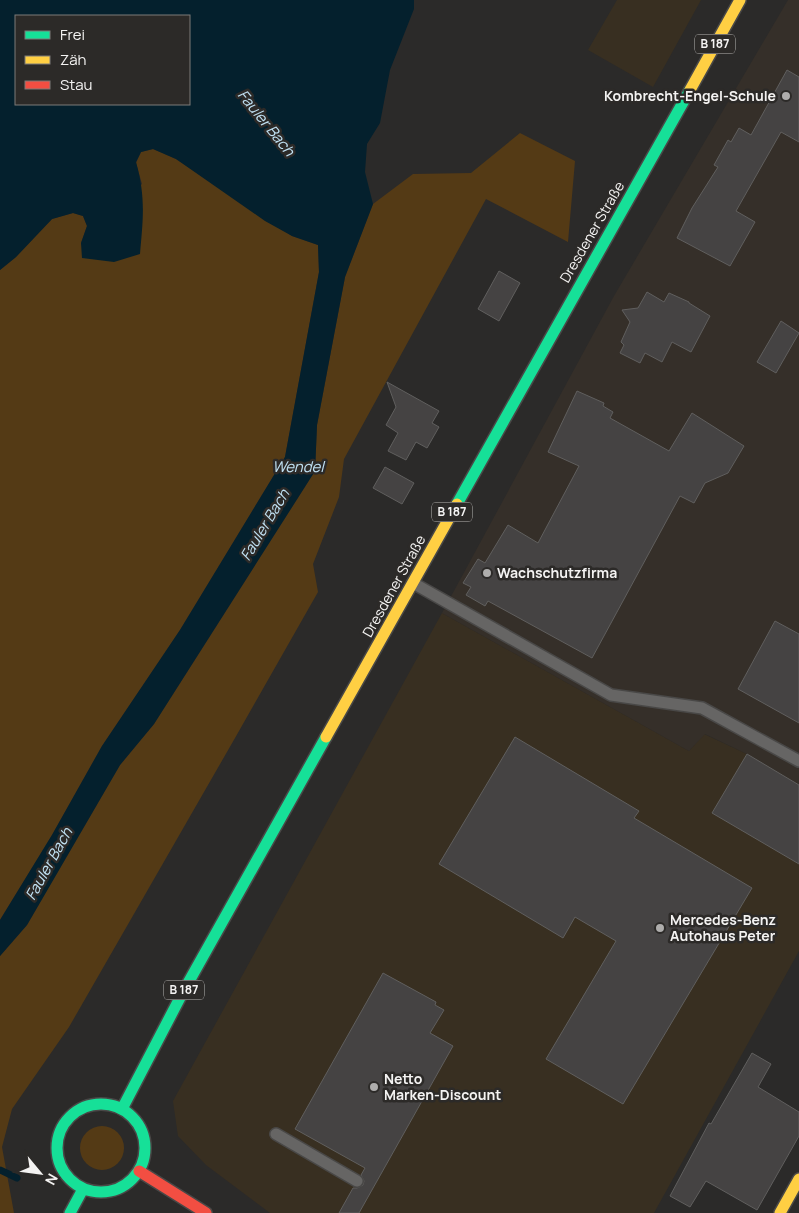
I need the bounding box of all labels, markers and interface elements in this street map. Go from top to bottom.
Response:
legend [15,15,190,105]
text: Frei [60,24,85,45]
road number: B 187 [695,34,735,54]
text: Zäh [60,49,87,70]
text: Stau [60,74,93,95]
water label: Fauler Bach [233,85,300,161]
place label: Kombrecht-Engel-Schule [604,86,776,105]
marker: Kombrecht-Engel-Schule [780,90,792,102]
street label: Dresdener Straße [555,178,628,286]
water label: Wendel [272,456,326,477]
water label: Fauler Bach [235,484,295,564]
road number: B 187 [432,502,472,522]
street label: Dresdener Straße [358,531,429,640]
place label: Wachschutzfirma [497,563,617,582]
marker: Wachschutzfirma [481,567,493,579]
water label: Fauler Bach [20,823,78,904]
place label: Mercedes-Benz Autohaus Peter [670,910,776,945]
marker: Mercedes-Benz Autohaus Peter [654,922,666,934]
road number: B 187 [164,980,204,1000]
place label: Netto Marken-Discount [384,1069,501,1104]
marker: Netto Marken-Discount [368,1081,380,1093]
north arrow [15,1148,65,1198]
text: N [41,1171,63,1189]

